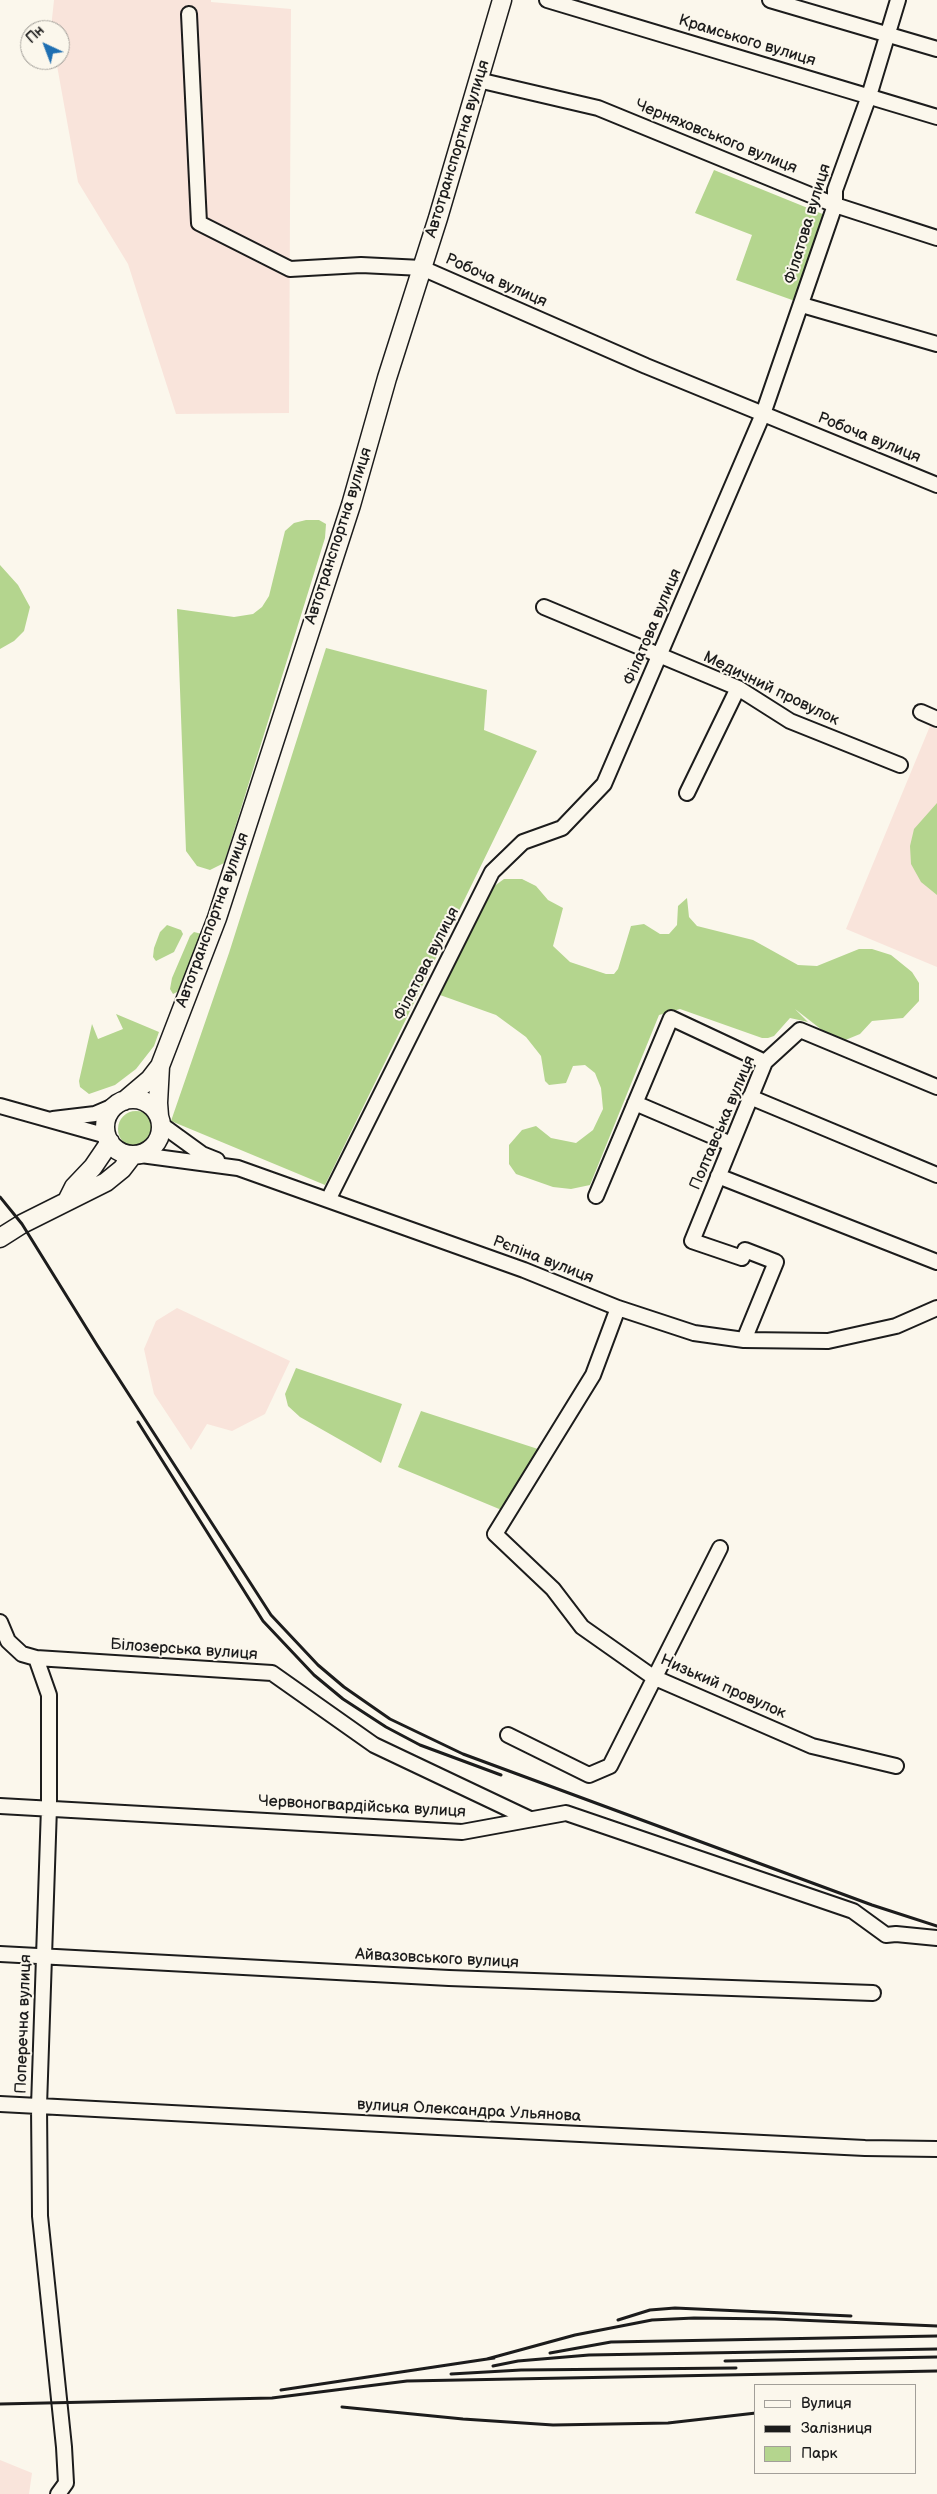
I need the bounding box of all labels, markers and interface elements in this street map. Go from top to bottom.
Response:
street label: Крамського вулиця [676,11,818,71]
north arrow [20,20,70,70]
text: Пн [22,22,48,47]
street label: Автотранспортна вулиця [422,58,494,240]
street label: Черняховського вулиця [632,96,800,178]
street label: Філатова вулиця [781,162,835,286]
street label: Робоча вулиця [442,250,550,312]
street label: Робоча вулиця [815,409,923,467]
street label: Автотранспортна вулиця [301,445,377,627]
street label: Філатова вулиця [620,566,686,688]
street label: Медичний провулок [700,648,842,730]
street label: Автотранспортна вулиця [172,830,254,1010]
street label: Філатова вулиця [390,904,464,1024]
street label: Полтавська вулиця [686,1053,760,1193]
street label: Рєпіна вулиця [490,1232,596,1288]
street label: Білозерська вулиця [110,1635,258,1665]
street label: Низький провулок [657,1651,789,1723]
street label: Червоногвардійська вулиця [258,1792,466,1822]
street label: Айвазовського вулиця [355,1945,519,1973]
street label: Поперечна вулиця [12,1954,36,2094]
street label: вулиця Олександра Ульянова [356,2096,582,2126]
legend [754,2384,917,2474]
text: Вулиця [801,2394,852,2413]
text: Залізниця [801,2419,872,2438]
text: Парк [801,2444,838,2463]

